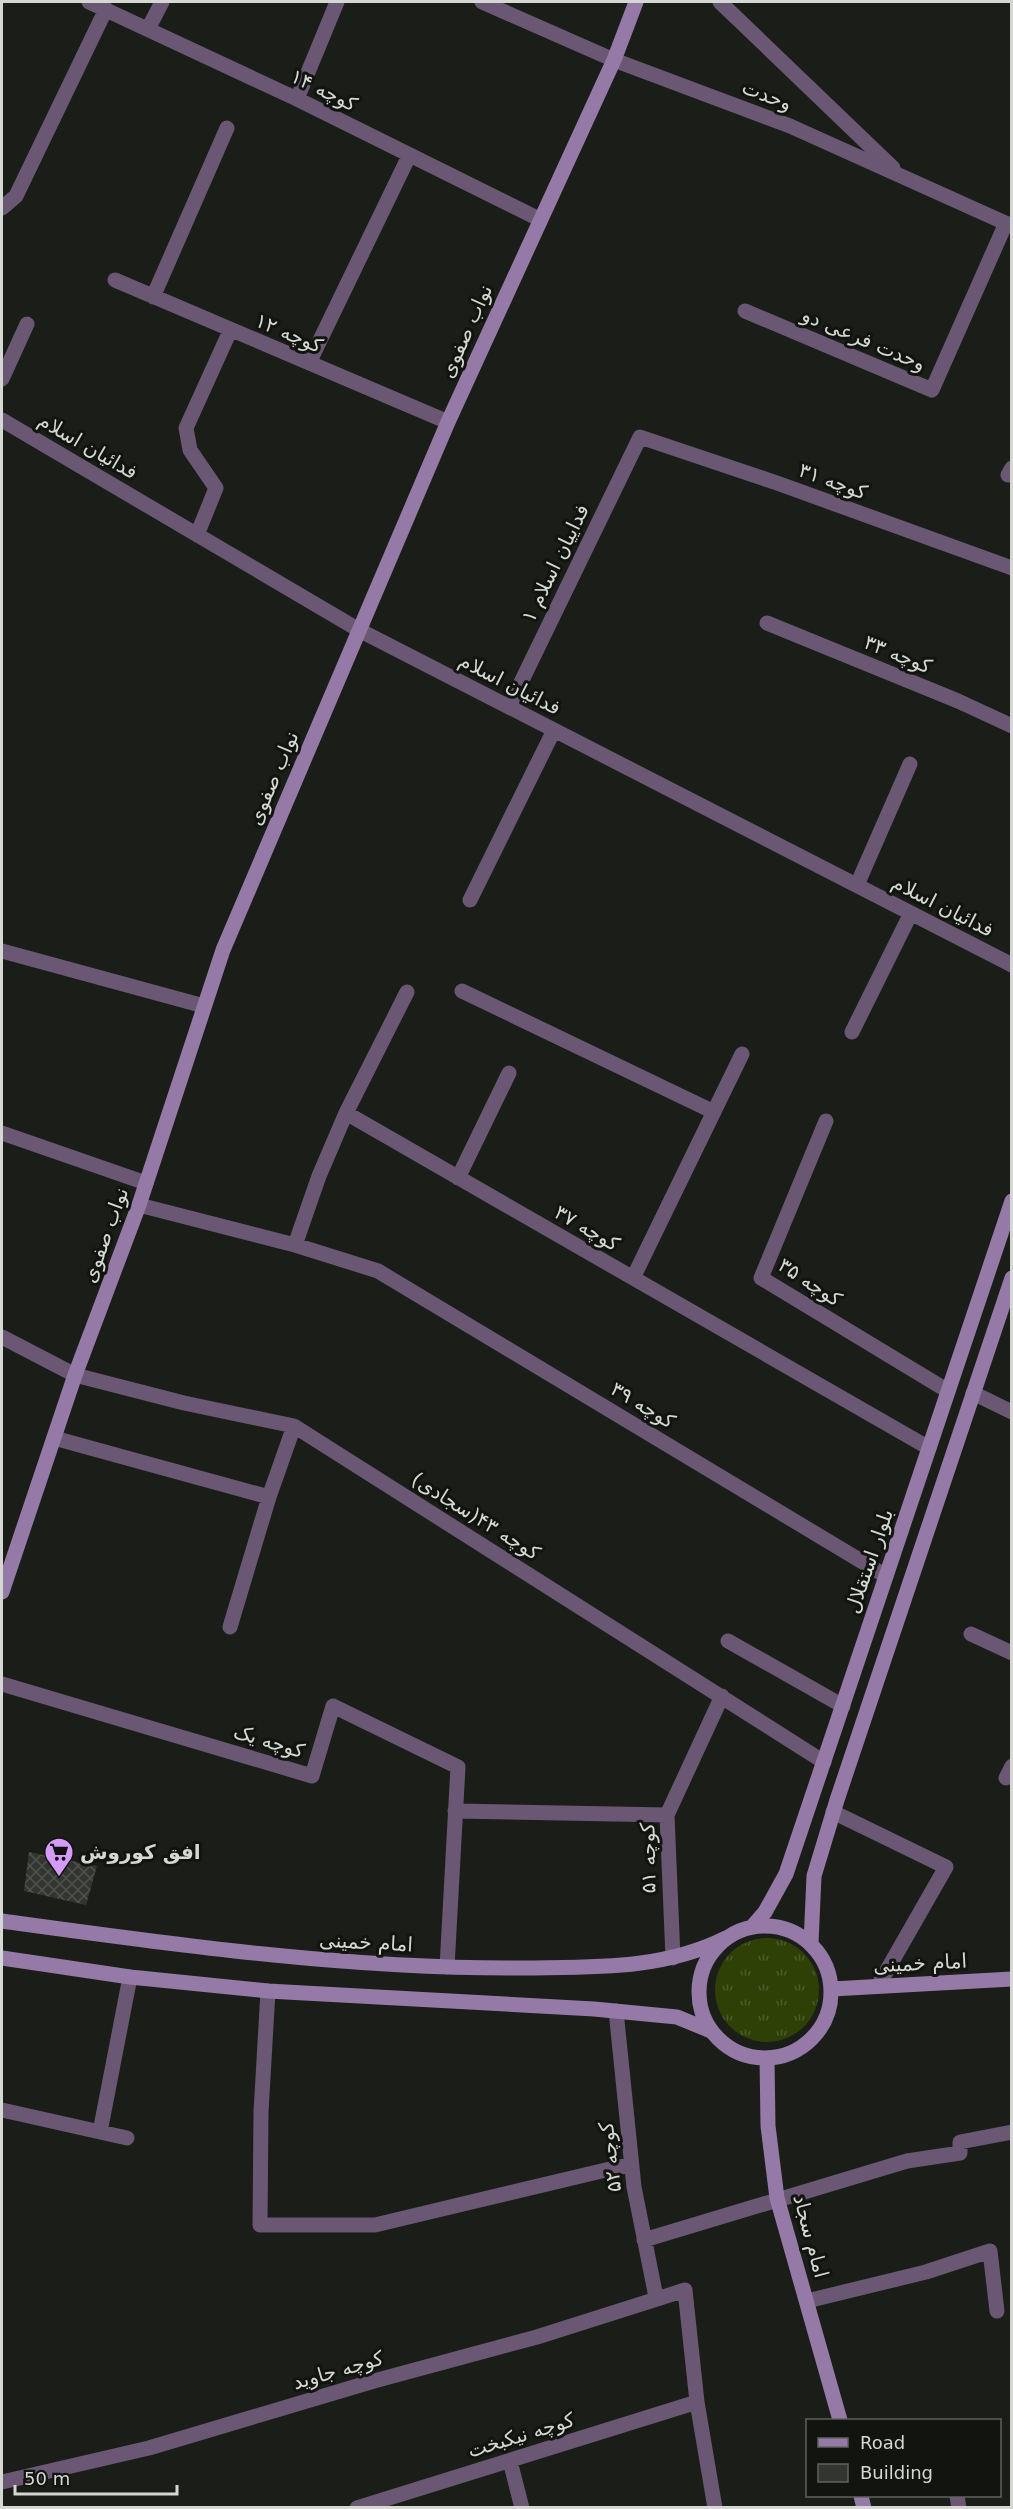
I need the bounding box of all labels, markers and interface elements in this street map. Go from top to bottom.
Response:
street label: کوچه ۱۴ [287,64,361,117]
street label: وحدت [739,75,795,115]
street label: نواب صفوی [435,281,497,381]
street label: وحدت فرعی دو [798,302,929,376]
street label: کوچه ۱۲ [252,308,327,358]
street label: فدائیان اسلام [34,408,142,484]
street label: کوچه ۳۱ [796,458,871,505]
street label: فداییان اسلام ۱ [516,500,594,626]
street label: کوچه ۳۳ [861,630,936,679]
street label: فدائیان اسلام [455,648,565,720]
street label: نواب صفوی [242,727,304,829]
street label: فدائیان اسلام [888,870,998,942]
street label: نواب صفوی [77,1184,133,1286]
street label: کوچه ۳۷ [550,1200,624,1256]
street label: کوچه ۳۵ [774,1253,847,1312]
street label: کوچه ۳۹ [606,1376,680,1434]
street label: کوچه ۴۳(سجادی) [407,1467,545,1565]
street label: بلوار استقلال [840,1506,898,1616]
street label: کوچه یک [231,1719,308,1763]
street label: کوچه ۵۱ [635,1822,661,1894]
supermarket icon: افق کوروش [43,1836,75,1878]
place label: افق کوروش [80,1840,201,1864]
street label: امام خمینی [319,1928,413,1956]
street label: امام خمینی [873,1949,967,1977]
street label: کوچه ۵۲ [594,2120,626,2194]
street label: امام سجاد [788,2191,834,2281]
street label: کوچه جاوید [290,2345,387,2394]
street label: کوچه نیکبخت [465,2407,578,2463]
legend [806,2419,1001,2497]
text: Road [860,2432,905,2453]
scale bar [15,2458,177,2496]
text: Building [860,2462,933,2483]
text: 50 m [24,2468,70,2489]

